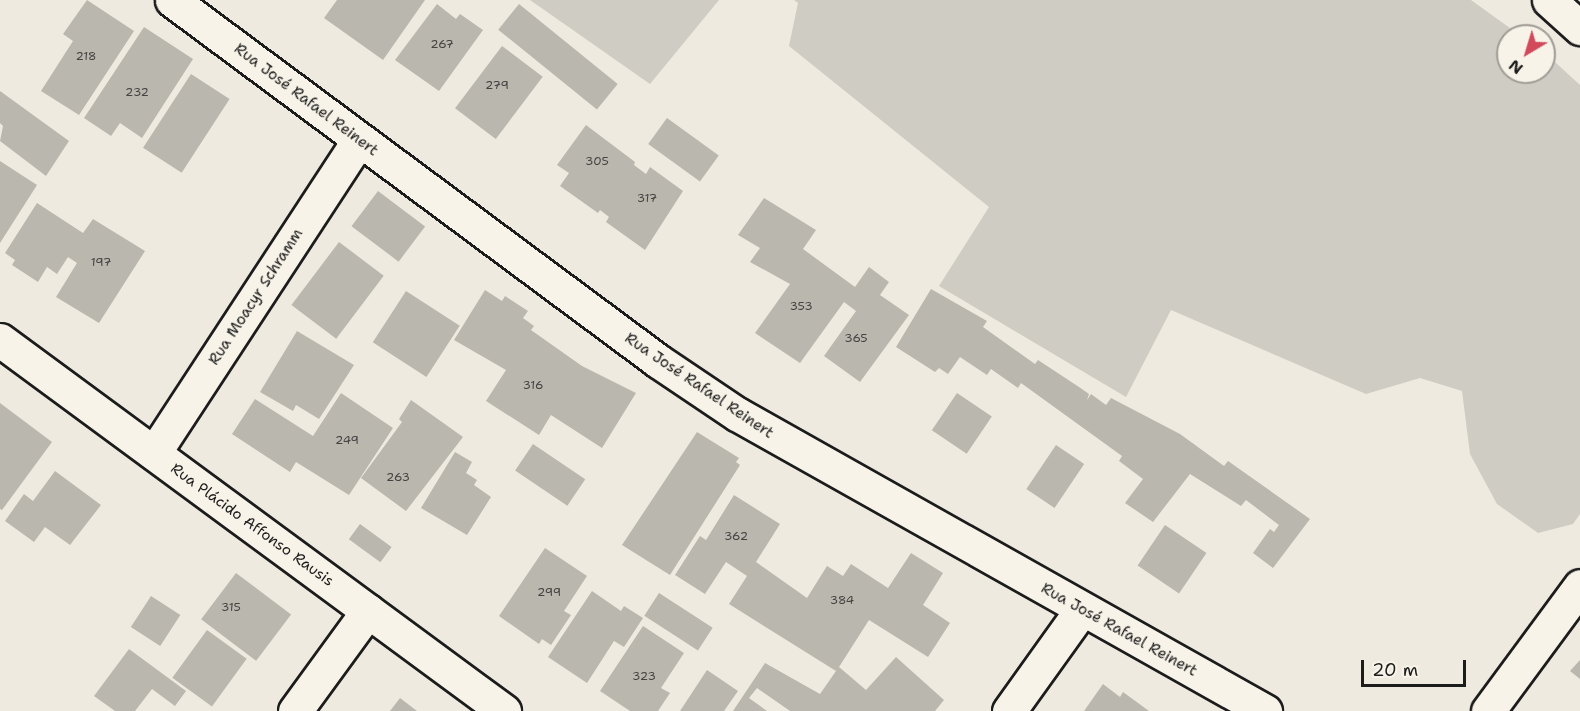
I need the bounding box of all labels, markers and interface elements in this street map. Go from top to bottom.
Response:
north arrow [1496,24,1556,84]
house number: 267 [430,38,454,52]
street label: Rua José Rafael Reinert [230,40,382,160]
house number: 218 [75,50,97,64]
text: N [1504,55,1527,79]
house number: 279 [485,79,509,93]
house number: 232 [125,86,149,100]
house number: 305 [585,155,609,169]
house number: 317 [637,192,657,206]
street label: Rua Moacyr Schramm [205,225,307,369]
house number: 197 [91,256,111,270]
house number: 353 [789,300,813,314]
street label: Rua José Rafael Reinert [621,329,777,443]
house number: 365 [844,332,868,346]
house number: 316 [523,379,543,393]
house number: 249 [335,434,359,448]
street label: Rua Plácido Affonso Rausis [167,460,337,590]
house number: 263 [386,471,410,485]
house number: 362 [724,530,748,544]
street label: Rua José Rafael Reinert [1038,580,1200,680]
house number: 299 [537,586,561,600]
house number: 384 [830,594,854,608]
house number: 315 [221,601,241,615]
scale bar [1364,648,1469,686]
text: 20 m [1372,658,1418,682]
house number: 323 [632,670,656,684]

